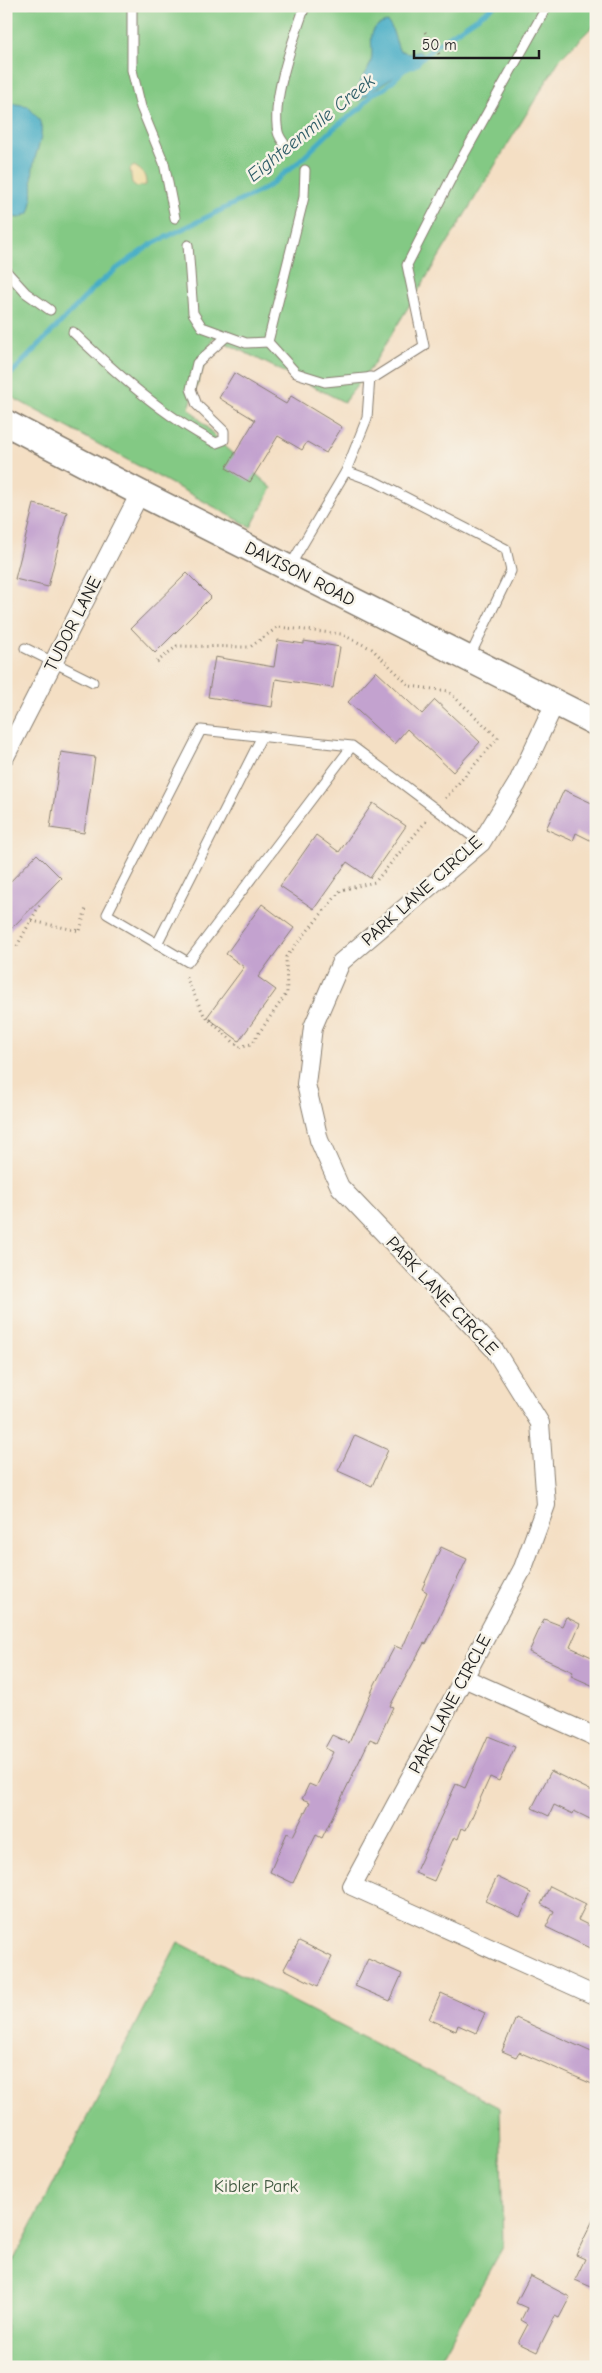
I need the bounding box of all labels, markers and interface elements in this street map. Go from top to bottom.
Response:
scale bar [414,28,540,60]
text: 50 m [422,36,457,54]
water label: Eighteenmile Creek [243,69,380,186]
street label: DAVISON ROAD [241,537,359,611]
street label: TUDOR LANE [40,573,106,675]
street label: PARK LANE CIRCLE [358,831,487,951]
street label: PARK LANE CIRCLE [382,1232,502,1360]
street label: PARK LANE CIRCLE [404,1631,496,1777]
park label: Kibler Park [214,2176,298,2197]

